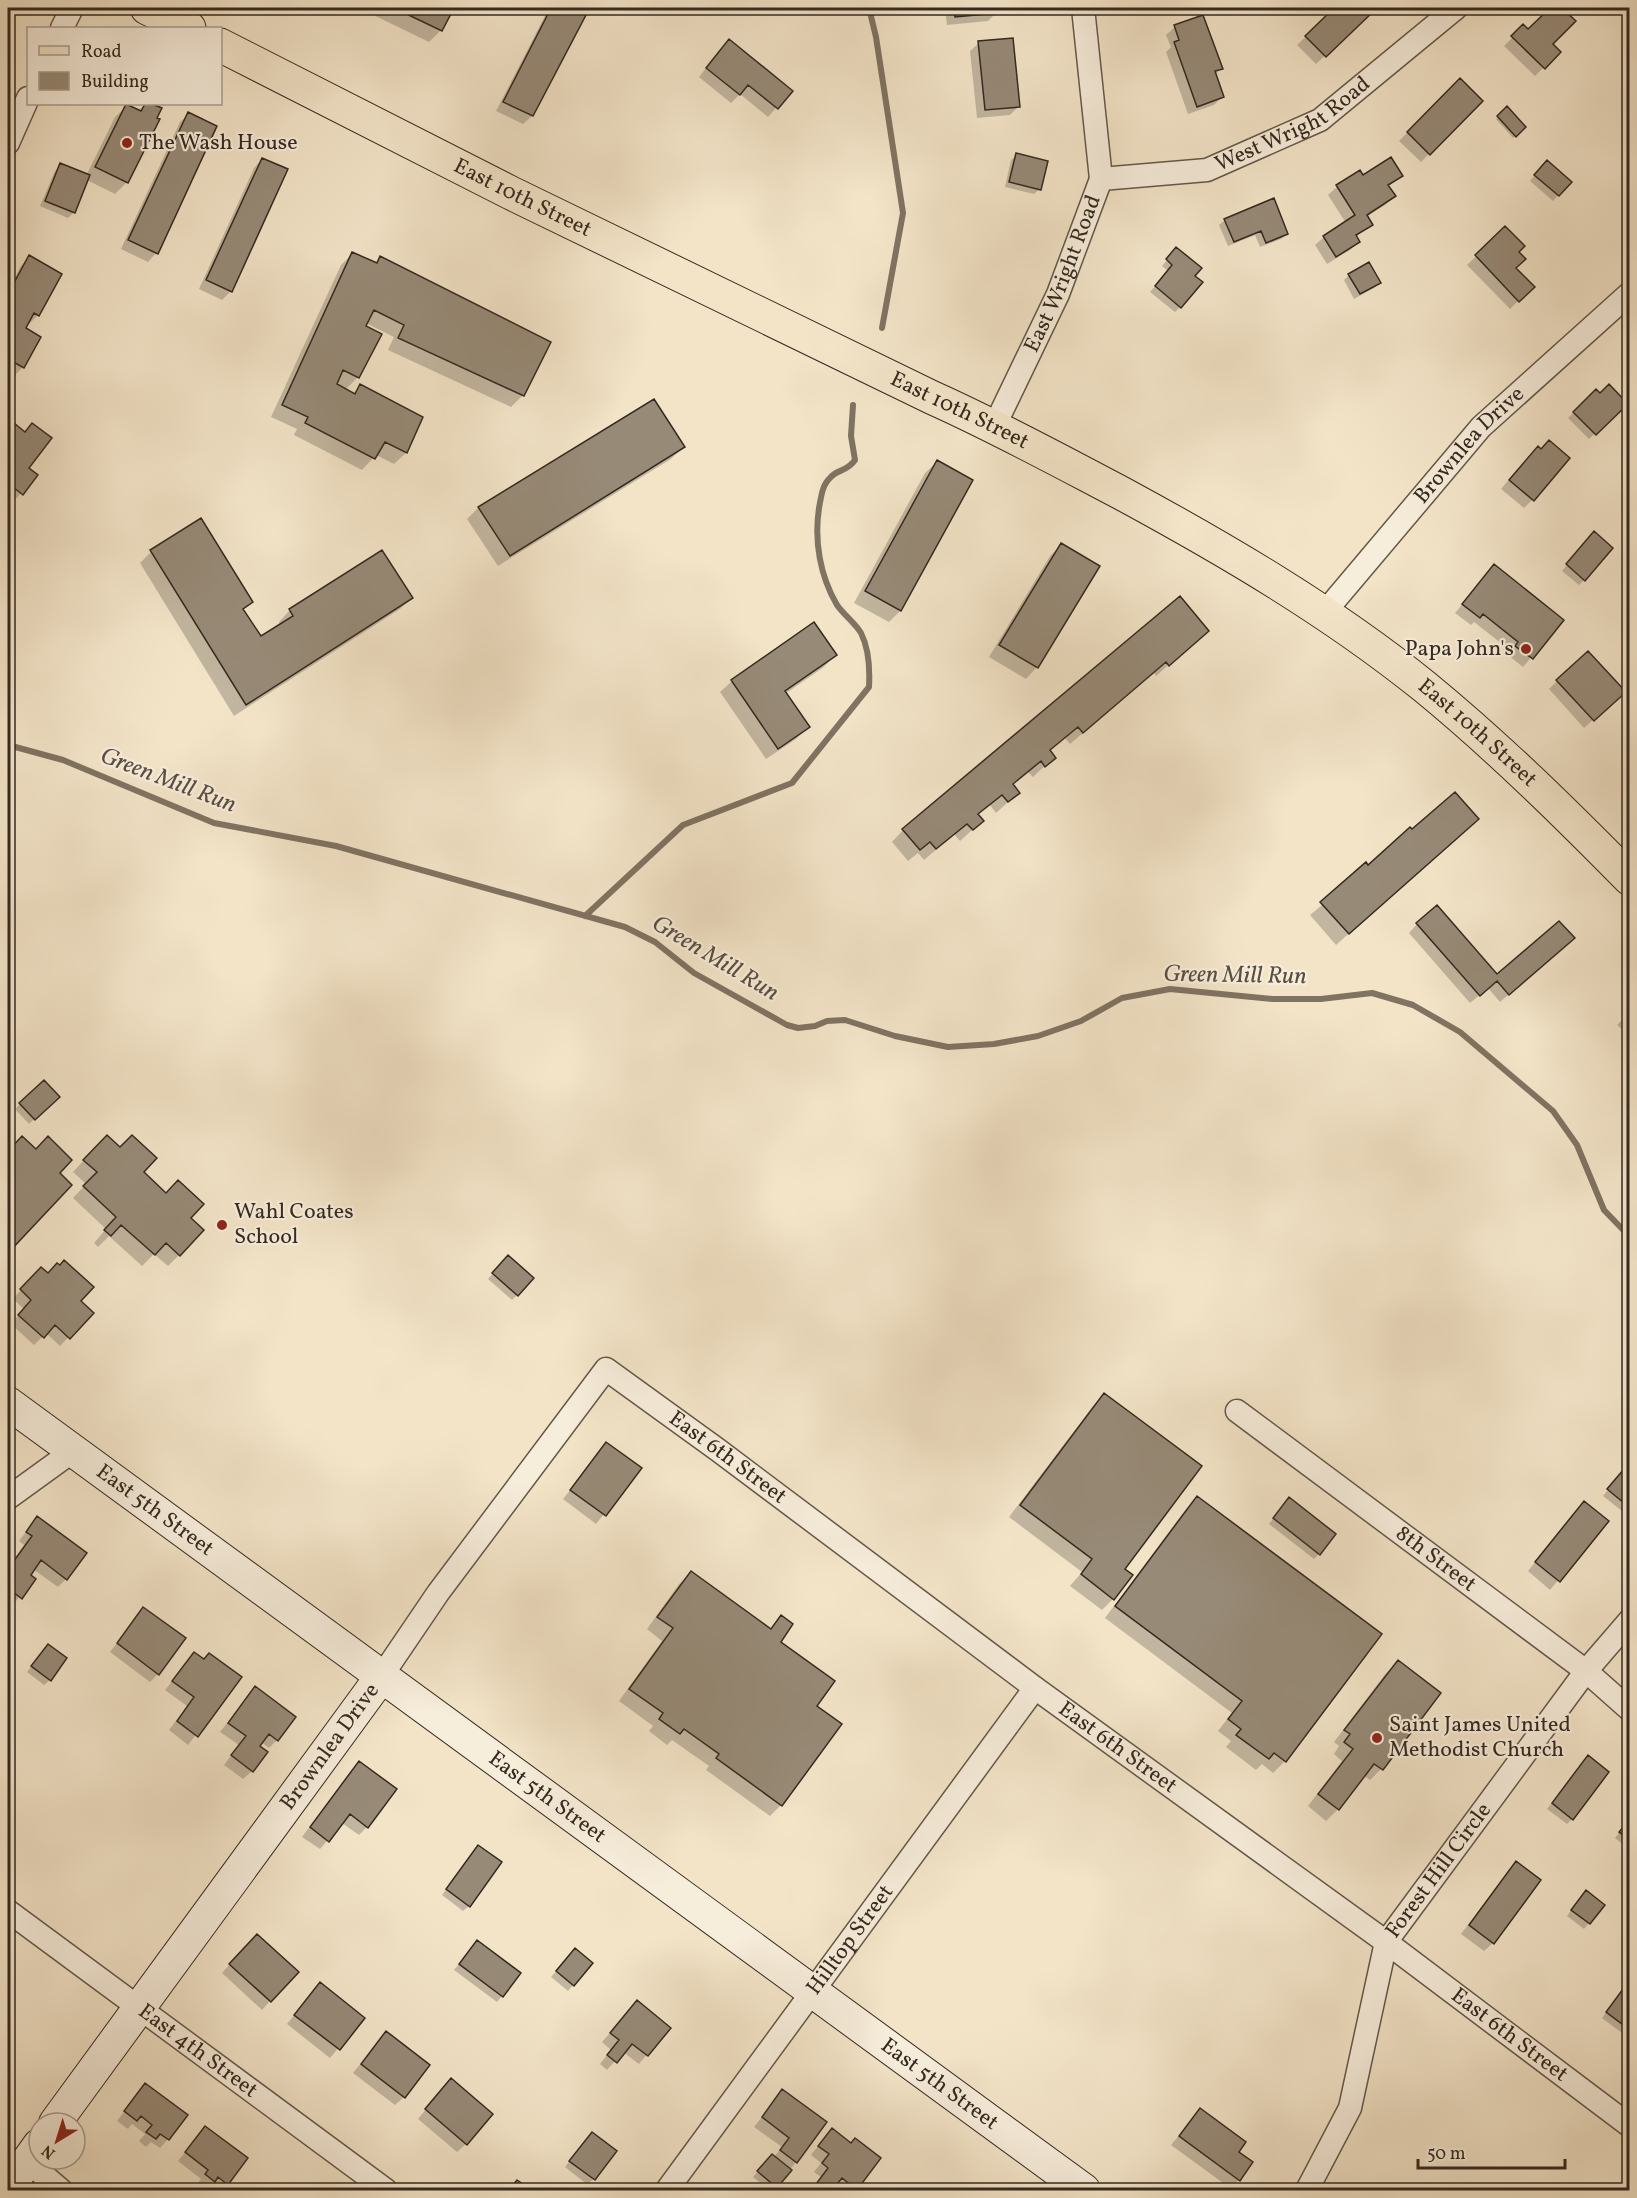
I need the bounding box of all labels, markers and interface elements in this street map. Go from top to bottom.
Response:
legend [27,27,222,105]
text: Road [81,40,122,65]
street label: West Wright Road [1210,69,1377,180]
text: Building [81,70,149,95]
place label: The Wash House [139,128,298,159]
marker: The Wash House [120,136,134,150]
street label: East 10th Street [448,151,597,245]
street label: East Wright Road [1017,190,1109,358]
street label: East 10th Street [885,364,1034,458]
street label: Brownlea Drive [1407,379,1531,511]
place label: Papa John's [1405,634,1514,665]
marker: Papa John's [1519,642,1533,656]
street label: East 10th Street [1411,671,1544,795]
water label: Green Mill Run [95,739,241,823]
water label: Green Mill Run [645,908,785,1010]
water label: Green Mill Run [1163,958,1307,994]
place label: Wahl Coates School [234,1197,354,1253]
marker: Wahl Coates School [215,1218,229,1232]
street label: East 6th Street [662,1404,793,1512]
street label: East 5th Street [90,1457,221,1564]
street label: 8th Street [1389,1519,1483,1600]
street label: Brownlea Drive [273,1677,387,1817]
street label: East 6th Street [1052,1694,1183,1801]
place label: Saint James United Methodist Church [1389,1710,1571,1766]
marker: Saint James United Methodist Church [1370,1731,1384,1745]
street label: East 5th Street [482,1744,613,1851]
street label: Forest Hill Circle [1378,1797,1499,1945]
street label: Hilltop Street [799,1878,901,2002]
street label: East 6th Street [1444,1981,1575,2090]
street label: East 4th Street [132,1997,264,2106]
street label: East 5th Street [874,2031,1005,2138]
north arrow [27,2111,87,2171]
scale bar [1418,2132,1565,2170]
text: N [37,2139,60,2163]
text: 50 m [1427,2142,1466,2167]

